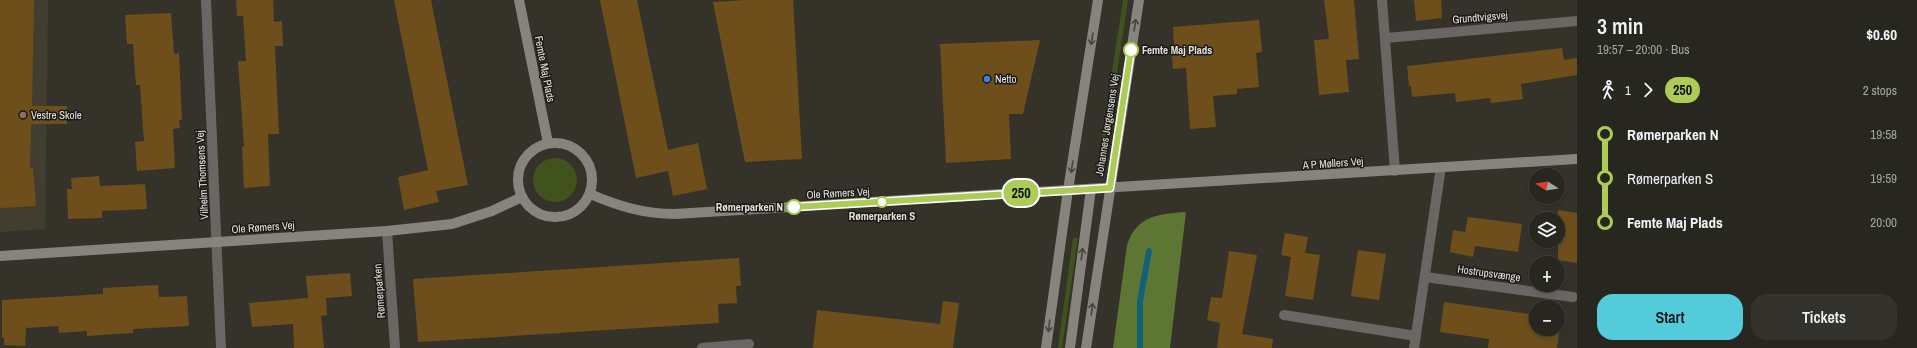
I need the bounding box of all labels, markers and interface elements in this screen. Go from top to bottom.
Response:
street label: Grundtvigsvej [1452,8,1508,26]
text: 3 min [1597,11,1643,41]
one-way arrow [1131,19,1139,32]
text: $0.60 [1866,24,1897,45]
one-way arrow [1088,32,1096,45]
street label: Femte Maj Plads [532,35,558,104]
text: 19:57 – 20:00 · Bus [1597,41,1689,58]
marker: Femte Maj Plads [1123,42,1139,58]
place label: Femte Maj Plads [1142,43,1212,57]
place label: Netto [995,72,1017,86]
street label: Johannes Jørgensens Vej [1092,73,1122,177]
marker: Netto [982,74,992,84]
icon: walk [1597,79,1619,101]
icon: forward [1637,79,1659,101]
text: 250 [1673,81,1692,99]
text: 1 [1625,82,1631,99]
text: 2 stops [1863,82,1897,99]
place label: Vestre Skole [31,108,82,122]
marker: Vestre Skole [18,110,28,120]
text: Rømerparken N [1627,124,1719,145]
text: 19:58 [1870,126,1897,143]
street label: Vilhelm Thomsens Vej [193,130,211,220]
street label: A P Møllers Vej [1301,154,1364,172]
one-way arrow [1068,160,1076,173]
north arrow [1529,168,1565,204]
map controls [1529,168,1565,336]
text: Rømerparken S [1627,168,1713,189]
text: 19:59 [1870,170,1897,187]
line badge: 250 [998,180,1044,206]
street label: Ole Rømers Vej [806,184,870,202]
text: 250 [1011,184,1031,202]
marker: Rømerparken S [876,196,888,208]
marker: Rømerparken N [786,199,802,215]
place label: Rømerparken N [716,200,783,214]
place label: Rømerparken S [849,209,915,223]
button: layers [1529,212,1565,248]
text: Femte Maj Plads [1627,212,1723,233]
text: 20:00 [1870,214,1897,231]
street label: Ole Rømers Vej [231,218,295,236]
one-way arrow [1078,248,1086,261]
button: + [1529,256,1565,292]
street label: Hostrupsvænge [1456,262,1522,284]
street label: Rømerparken [370,263,388,319]
button: Start [1597,294,1743,340]
button: Tickets [1751,294,1897,340]
button: − [1529,300,1565,336]
one-way arrow [1088,303,1096,316]
one-way arrow [1045,319,1053,332]

